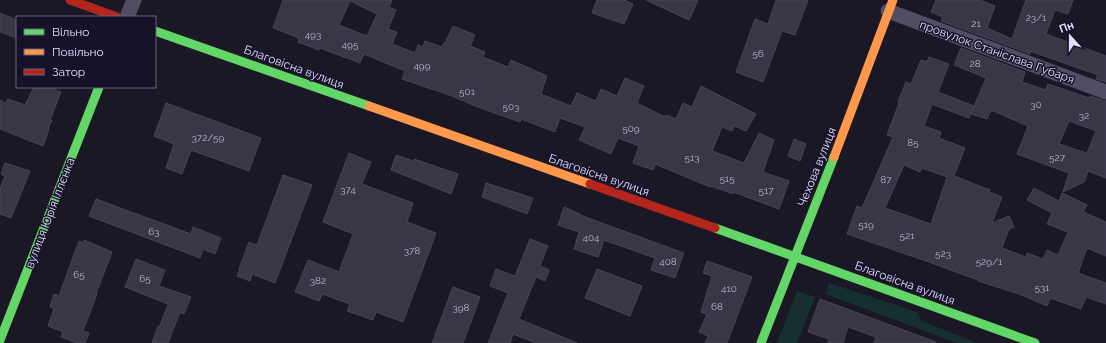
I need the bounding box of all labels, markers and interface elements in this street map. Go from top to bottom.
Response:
house number: 23/1 [1026,12,1047,23]
legend [16,16,156,88]
north arrow [1050,16,1090,56]
street label: провулок Станіслава Губаря [918,17,1076,87]
house number: 21 [971,18,981,29]
text: Пн [1057,18,1076,36]
text: Вільно [52,25,89,39]
house number: 493 [305,29,321,40]
house number: 495 [342,39,359,50]
street label: Благовісна вулиця [242,42,346,92]
text: Повільно [52,45,104,59]
house number: 56 [752,48,764,59]
house number: 28 [969,58,981,69]
house number: 499 [413,60,431,71]
text: Затор [52,65,85,79]
house number: 501 [459,86,476,97]
house number: 30 [1030,99,1042,110]
house number: 503 [503,101,519,112]
house number: 32 [1079,110,1089,121]
house number: 509 [622,123,640,134]
street label: Чехова вулиця [795,125,839,209]
house number: 372/59 [192,132,225,143]
house number: 85 [907,137,919,148]
street label: Благовісна вулиця [547,151,651,199]
house number: 513 [684,152,700,163]
house number: 527 [1049,152,1066,163]
street label: вулиця Юрія Іллєнка [22,156,78,270]
house number: 515 [719,173,735,184]
house number: 87 [880,174,892,185]
house number: 374 [340,184,356,195]
house number: 517 [758,185,774,196]
house number: 519 [858,219,874,230]
house number: 63 [148,226,160,237]
house number: 521 [900,230,915,241]
house number: 404 [582,232,600,243]
house number: 378 [404,245,420,256]
house number: 523 [935,248,951,259]
house number: 408 [659,256,677,267]
house number: 529/1 [976,256,1003,267]
street label: Благовісна вулиця [853,258,957,308]
house number: 65 [73,269,85,280]
house number: 65 [139,273,151,284]
house number: 382 [310,275,326,286]
house number: 531 [1034,282,1050,293]
house number: 410 [721,283,737,294]
house number: 68 [711,301,723,312]
house number: 398 [452,302,470,313]

